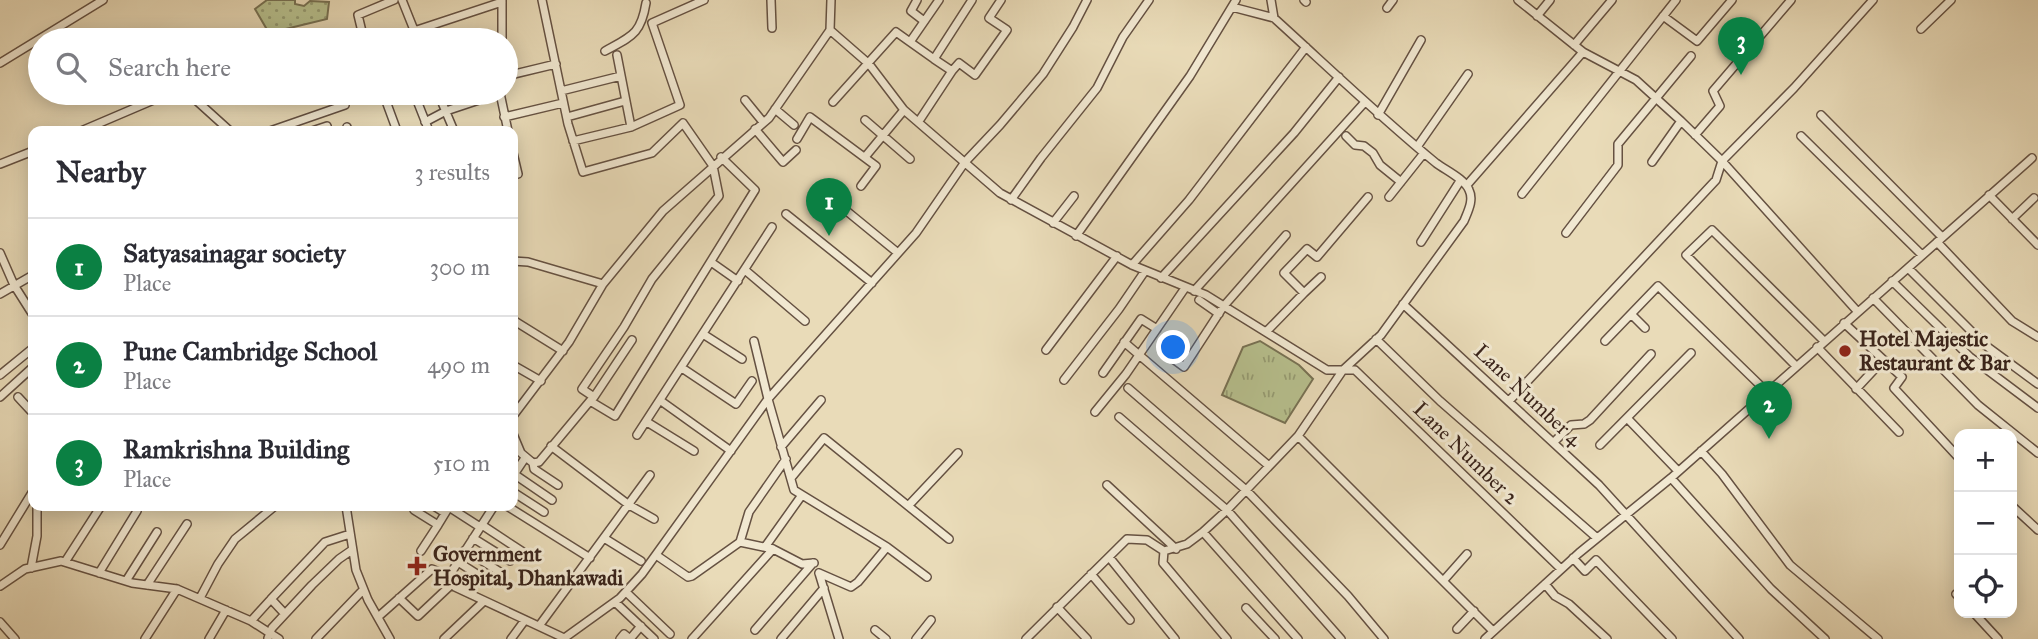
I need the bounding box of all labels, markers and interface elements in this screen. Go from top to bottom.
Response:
pin: 3 [1718,17,1764,75]
search box [28,28,518,105]
icon: search [52,48,90,86]
text: Search here [108,51,231,83]
text: Nearby [56,154,146,190]
text: 3 results [414,158,490,186]
pin: 1 [806,178,852,236]
text: Satyasainagar society [123,237,345,269]
text: 1 [74,253,84,281]
text: 300 m [430,253,490,281]
text: Place [123,269,171,297]
place label: Hotel Majestic Restaurant & Bar [1859,326,2012,376]
your location [1156,330,1190,364]
text: Pune Cambridge School [123,335,377,367]
street label: Lane Number 4 [1469,338,1588,453]
marker: Hotel Majestic Restaurant & Bar [1837,343,1853,359]
text: 2 [73,351,85,379]
text: 490 m [427,351,490,379]
text: Place [123,367,171,395]
pin: 2 [1746,381,1792,439]
street label: Lane Number 2 [1408,396,1525,510]
map controls [1954,429,2017,618]
button: + [1954,429,2017,492]
text: Ramkrishna Building [123,433,349,465]
text: 3 [74,449,84,477]
text: 510 m [433,449,490,477]
text: Place [123,465,171,493]
button: − [1954,492,2017,555]
place label: Government Hospital, Dhankawadi [433,541,624,591]
button: locate [1954,555,2017,618]
marker: Government Hospital, Dhankawadi [407,556,427,576]

